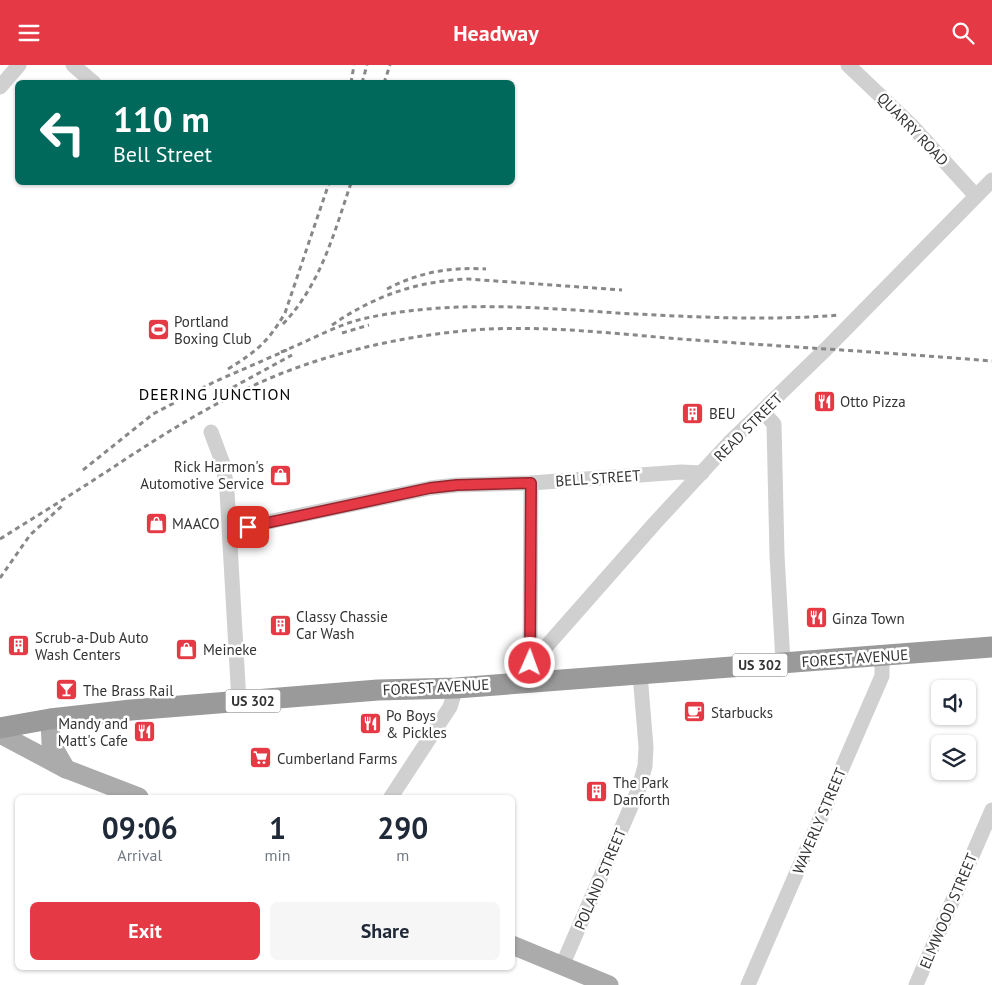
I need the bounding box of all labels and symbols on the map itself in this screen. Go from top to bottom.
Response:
street label: QUARRY ROAD [873,88,953,170]
place label: Portland Boxing Club [174,312,252,348]
sports icon: Portland Boxing Club [146,318,170,342]
district label: DEERING JUNCTION [139,384,291,404]
street label: READ STREET [710,388,787,465]
restaurant icon: Otto Pizza [812,389,836,413]
place label: Otto Pizza [840,392,906,411]
building icon: BEU [681,401,705,425]
place label: BEU [709,404,736,423]
place label: Rick Harmon's Automotive Service [140,457,264,493]
shop icon: Rick Harmon's Automotive Service [268,463,292,487]
street label: BELL STREET [555,466,642,490]
pin [227,506,269,548]
shop icon: MAACO [144,511,168,535]
place label: MAACO [172,514,219,533]
restaurant icon: Ginza Town [804,606,828,630]
place label: Classy Chassie Car Wash [296,607,388,643]
place label: Ginza Town [832,609,905,628]
building icon: Classy Chassie Car Wash [268,613,292,637]
place label: Scrub-a-Dub Auto Wash Centers [35,628,149,664]
building icon: Scrub-a-Dub Auto Wash Centers [7,634,31,658]
position arrow [503,636,555,688]
shop icon: Meineke [175,637,199,661]
place label: Meineke [203,640,257,659]
street label: FOREST AVENUE [801,645,909,671]
road number: US 302 [732,653,788,677]
street label: FOREST AVENUE [382,675,490,699]
bar icon: The Brass Rail [55,678,79,702]
place label: The Brass Rail [83,681,174,700]
road number: US 302 [226,689,280,713]
cafe icon: Starbucks [683,700,707,724]
place label: Starbucks [711,703,773,722]
place label: Po Boys & Pickles [386,706,447,742]
restaurant icon: Po Boys & Pickles [358,712,382,736]
place label: Mandy and Matt's Cafe [58,714,128,750]
restaurant icon: Mandy and Matt's Cafe [132,720,156,744]
supermarket icon: Cumberland Farms [249,746,273,770]
place label: Cumberland Farms [277,749,397,768]
street label: WAVERLY STREET [788,764,850,877]
place label: The Park Danforth [613,773,670,809]
building icon: The Park Danforth [585,779,609,803]
street label: POLAND STREET [570,825,630,933]
street label: ELMWOOD STREET [915,850,981,972]

